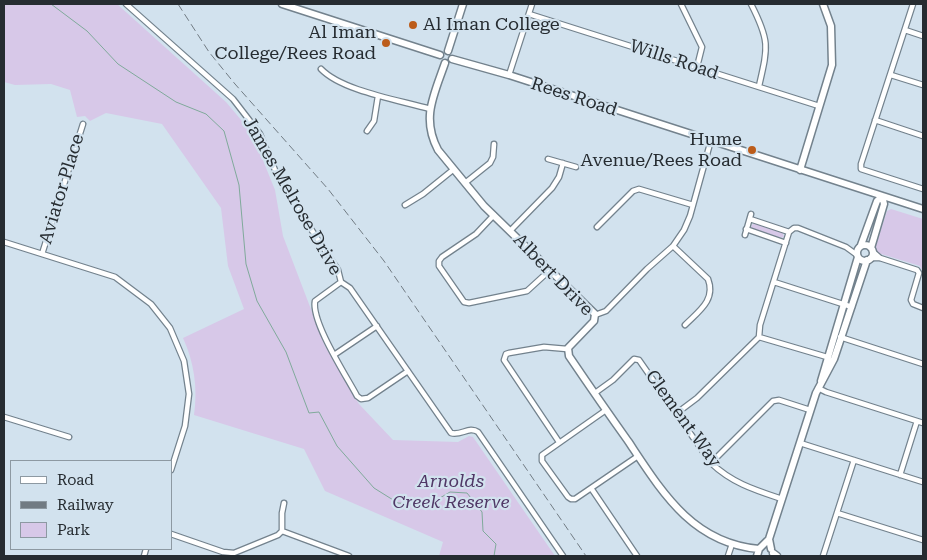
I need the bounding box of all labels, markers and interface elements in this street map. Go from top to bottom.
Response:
place label: Al Iman College [423,14,560,36]
marker: Al Iman College [407,19,419,31]
place label: Al Iman College/Rees Road [214,22,376,64]
street label: Wills Road [627,35,721,85]
marker: Al Iman College/Rees Road [380,37,392,49]
street label: Rees Road [528,73,620,121]
street label: James Melrose Drive [238,113,346,279]
place label: Hume Avenue/Rees Road [581,129,742,172]
street label: Aviator Place [35,131,89,247]
marker: Hume Avenue/Rees Road [746,144,758,156]
street label: Albert Drive [508,229,598,321]
street label: Clement Way [640,366,726,472]
legend [10,460,172,550]
text: Road [57,471,94,489]
park label: Arnolds Creek Reserve [392,471,510,514]
text: Railway [57,496,114,514]
text: Park [57,521,90,539]

